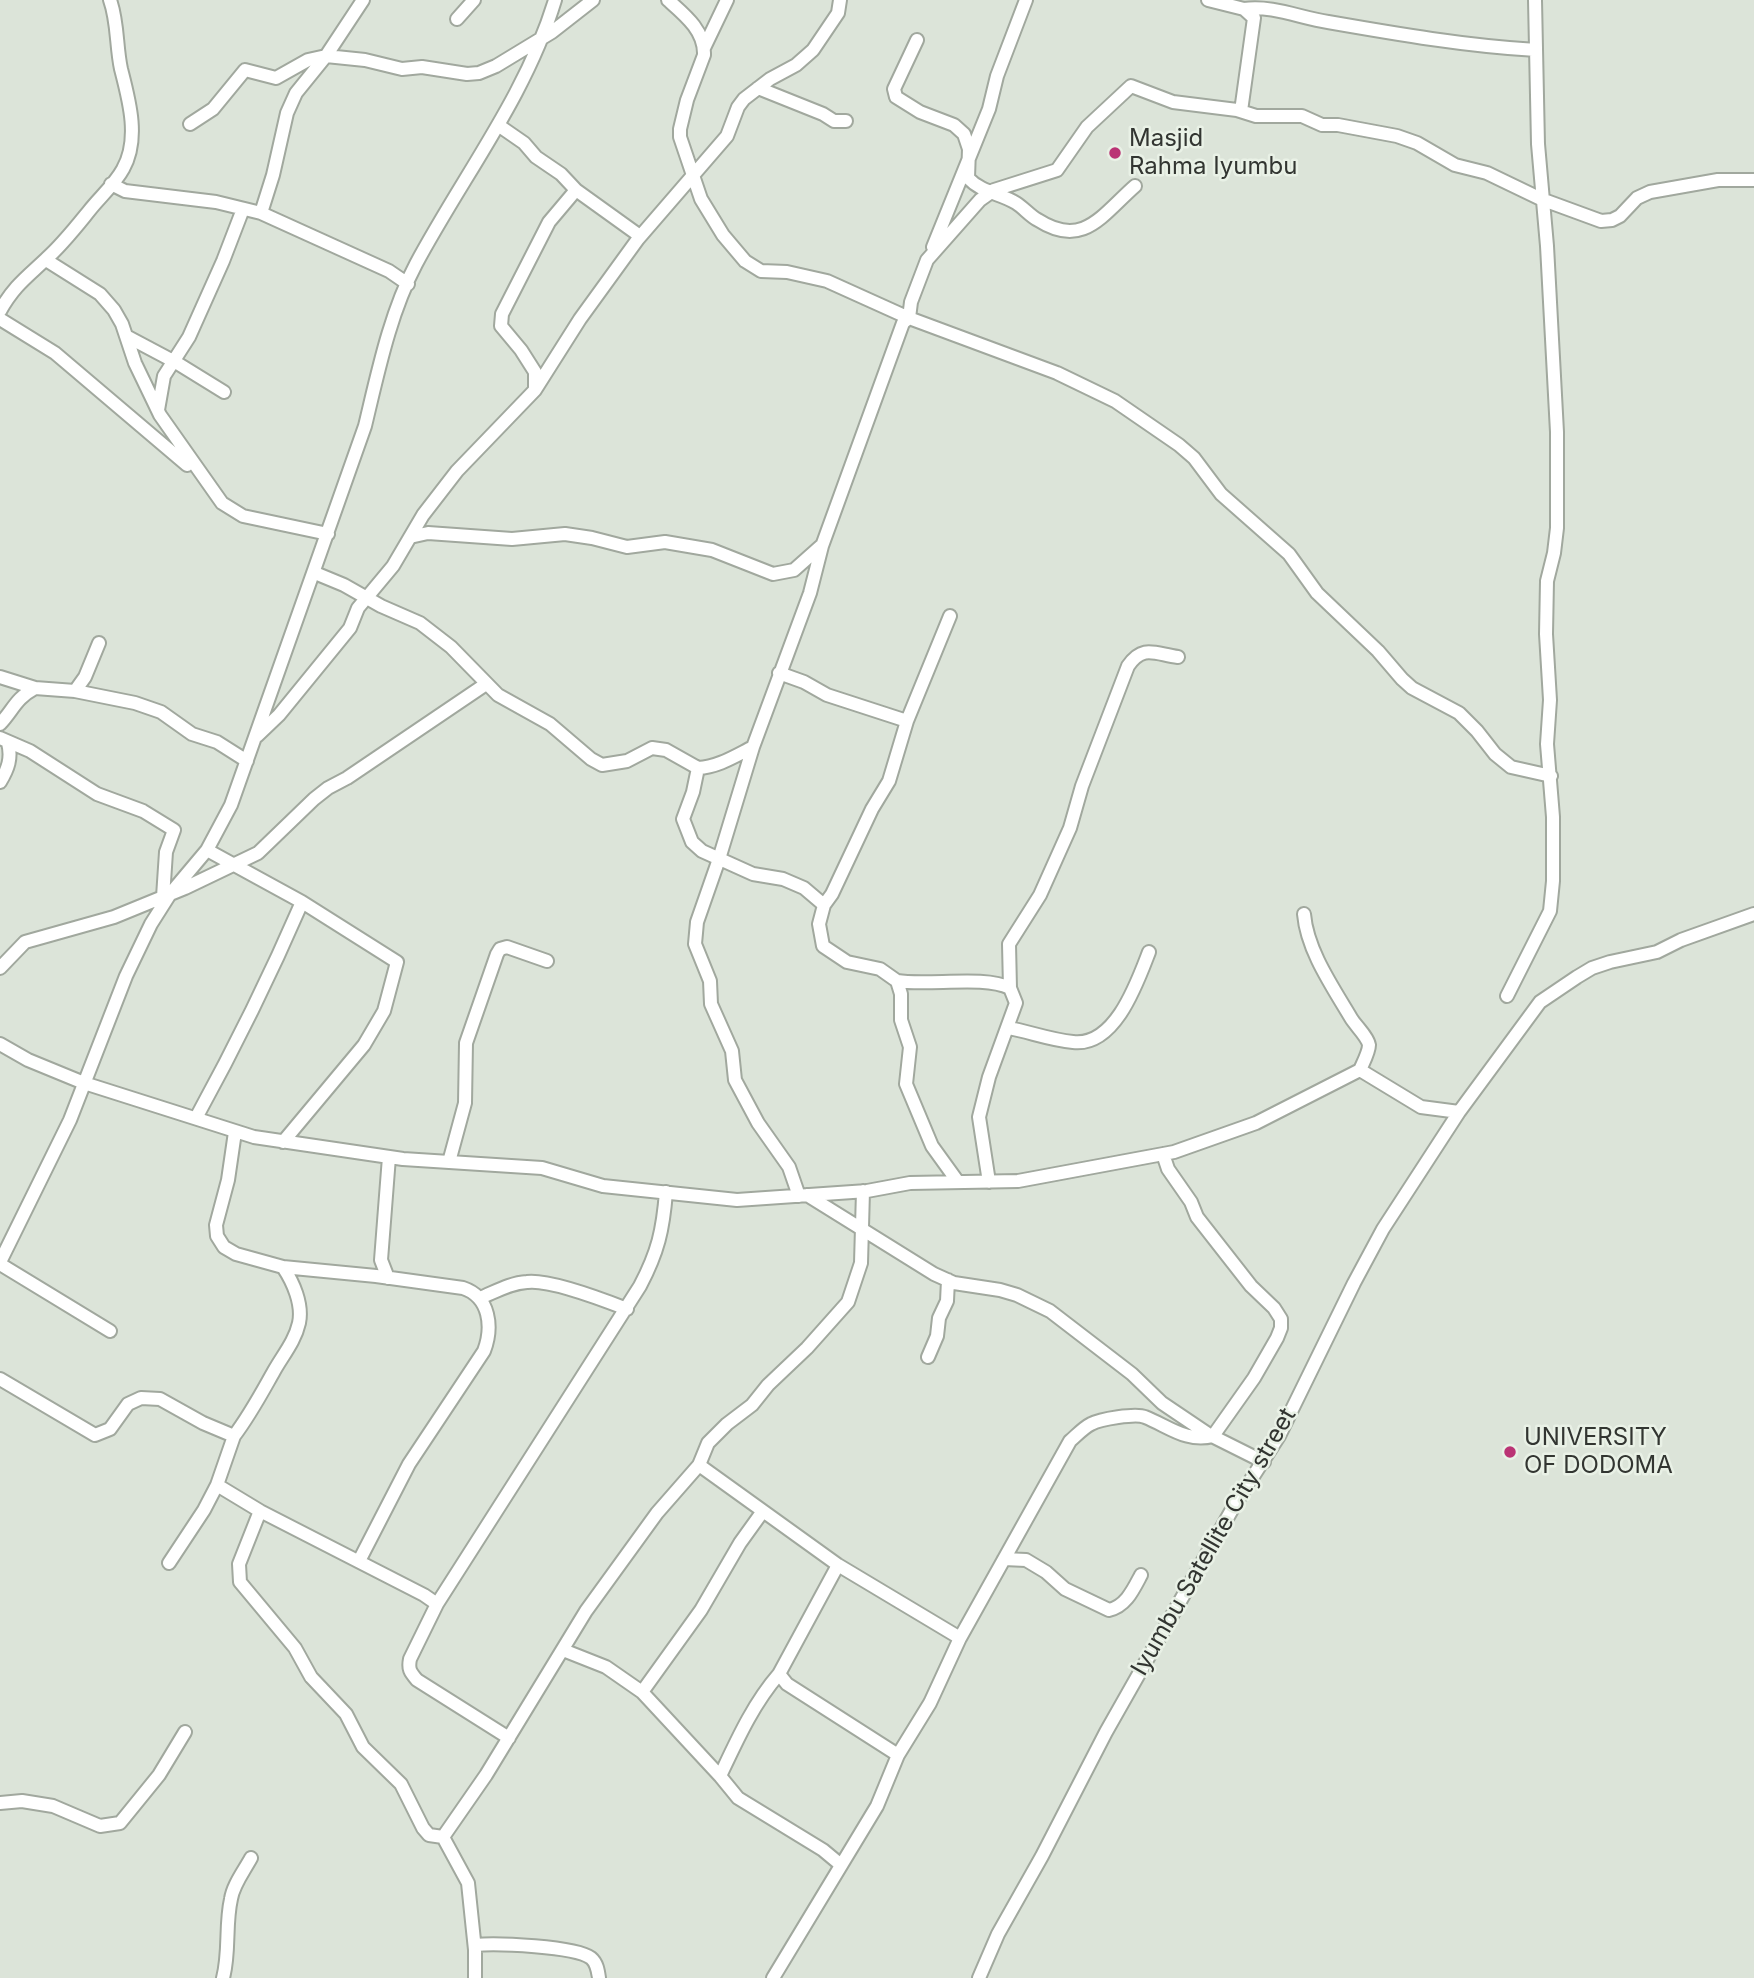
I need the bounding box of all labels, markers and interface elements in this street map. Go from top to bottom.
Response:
place label: Masjid Rahma Iyumbu [1129,125,1297,181]
marker: Masjid Rahma Iyumbu [1107,145,1123,161]
street label: Iyumbu Satellite City street [1126,1403,1302,1681]
place label: UNIVERSITY OF DODOMA [1524,1424,1673,1480]
marker: UNIVERSITY OF DODOMA [1502,1444,1518,1460]

